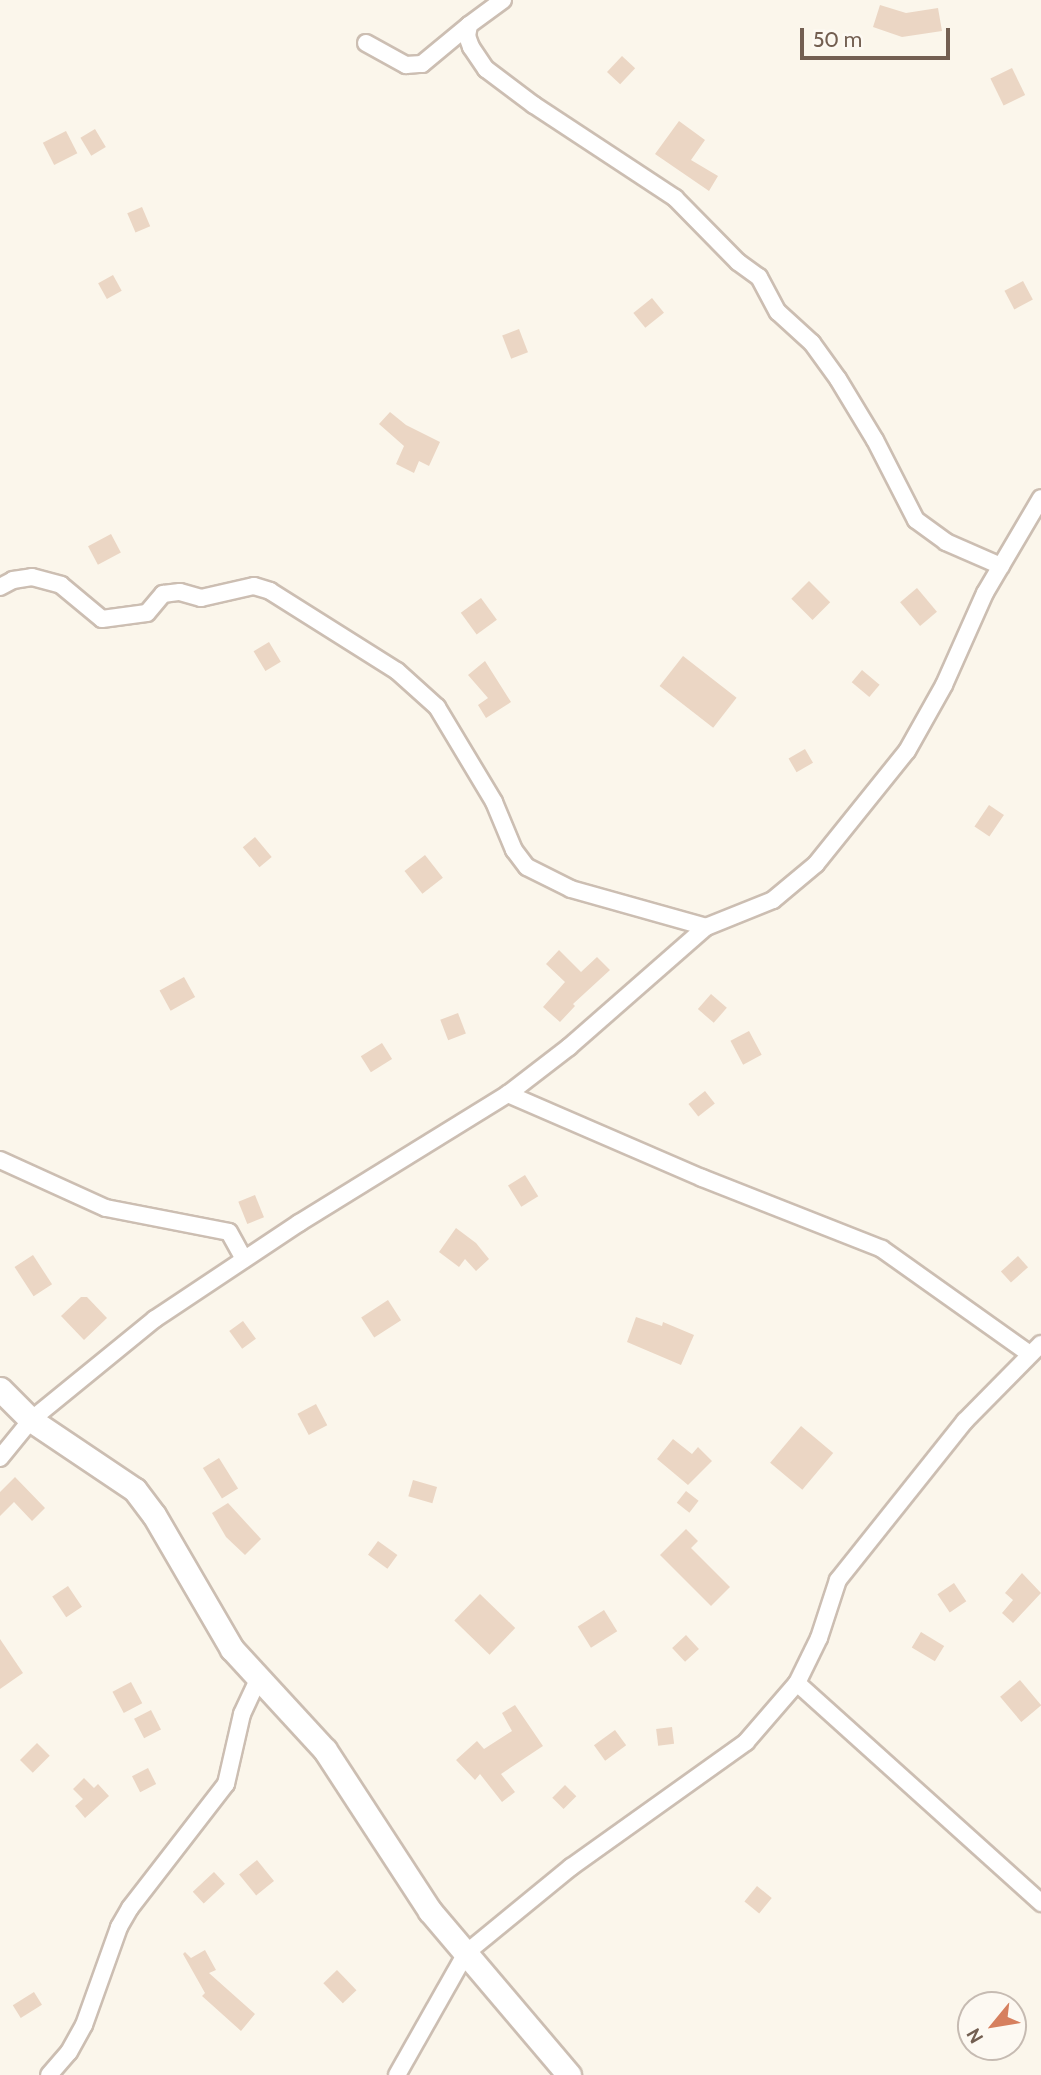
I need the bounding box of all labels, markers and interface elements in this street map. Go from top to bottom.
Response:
scale bar [803,14,954,58]
text: 50 m [813,27,862,52]
north arrow [957,1991,1027,2061]
text: N [962,2024,988,2047]

